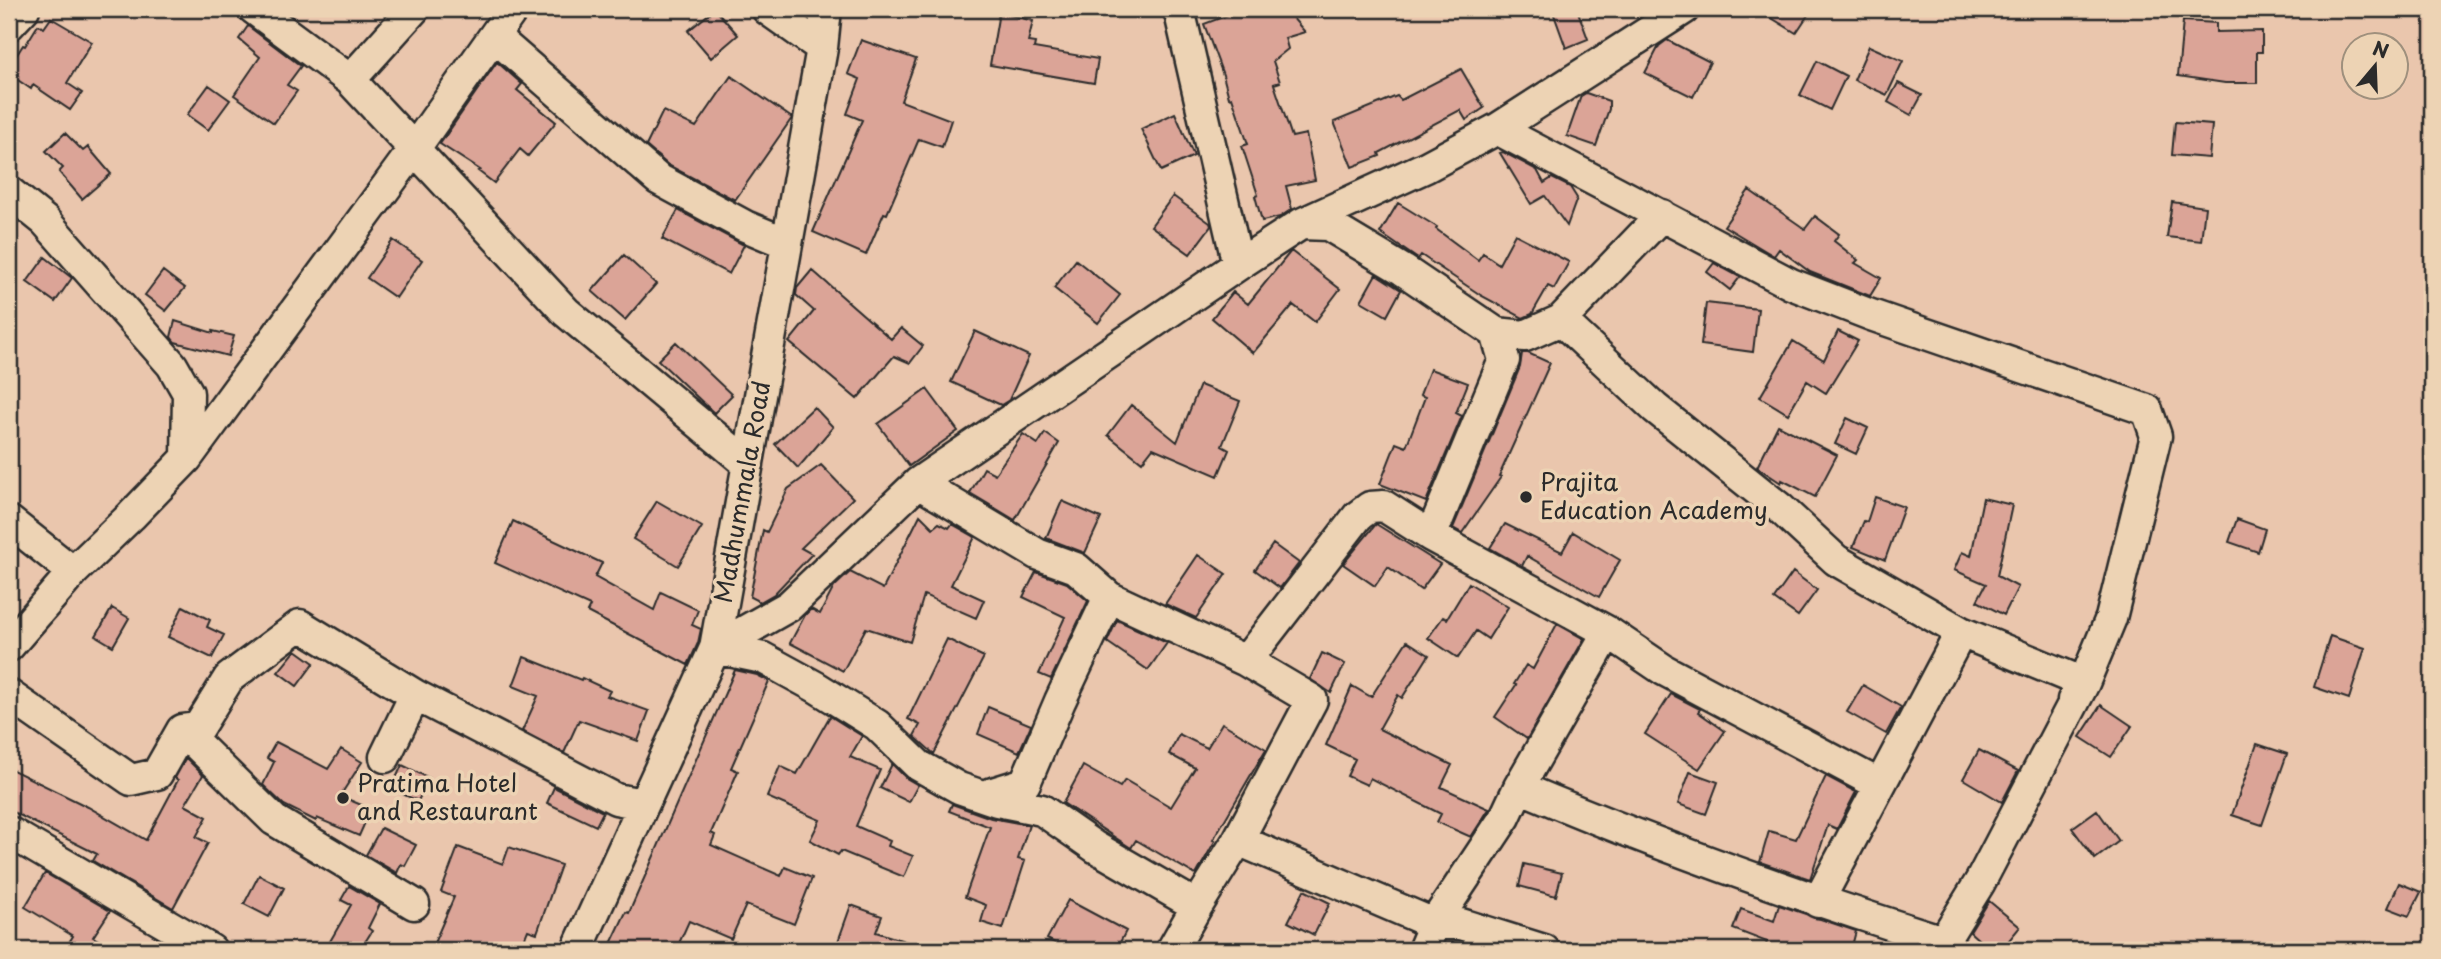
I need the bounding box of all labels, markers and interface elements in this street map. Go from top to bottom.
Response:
north arrow [2340,32,2410,102]
text: N [2369,33,2393,65]
street label: Madhummala Road [704,378,778,605]
place label: Prajita Education Academy [1540,463,1768,527]
marker: Prajita Education Academy [1518,489,1534,505]
place label: Pratima Hotel and Restaurant [357,764,538,828]
marker: Pratima Hotel and Restaurant [335,790,351,806]

